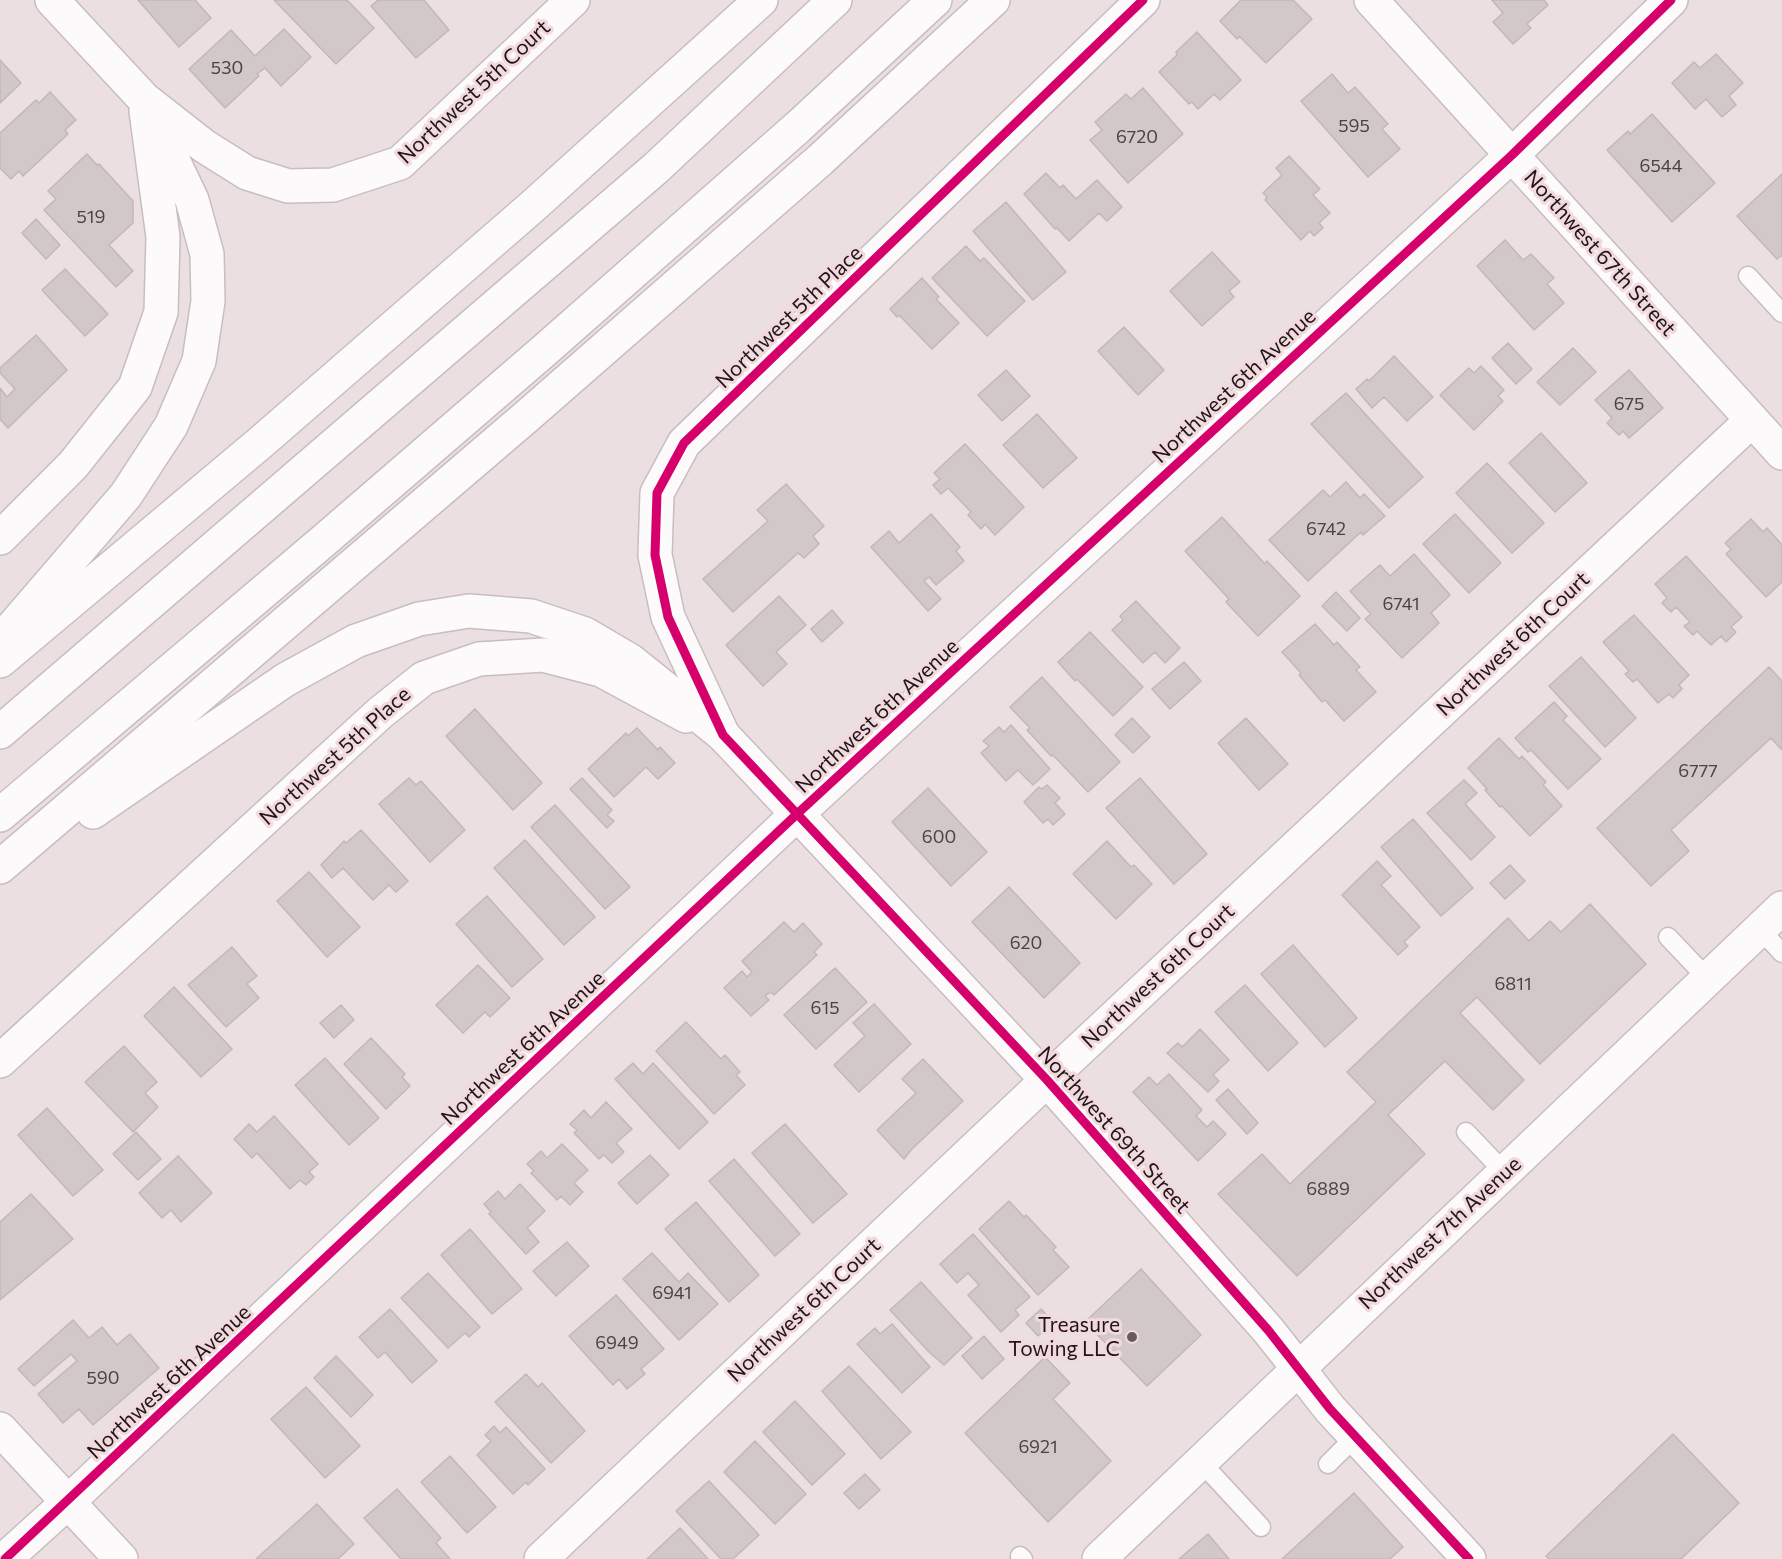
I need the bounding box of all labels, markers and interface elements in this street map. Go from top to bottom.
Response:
street label: Northwest 5th Court [393,15,555,169]
house number: 530 [211,57,243,79]
house number: 595 [1338,115,1370,137]
house number: 6720 [1116,126,1158,148]
house number: 6544 [1640,155,1682,177]
street label: Northwest 67th Street [1519,165,1681,341]
house number: 519 [77,206,105,228]
street label: Northwest 5th Place [710,240,868,394]
street label: Northwest 6th Avenue [1147,304,1321,468]
house number: 675 [1614,393,1644,415]
house number: 6742 [1306,518,1346,540]
street label: Northwest 6th Court [1431,567,1595,721]
house number: 6741 [1382,593,1420,615]
street label: Northwest 6th Avenue [790,634,964,798]
street label: Northwest 5th Place [254,682,416,830]
house number: 6777 [1678,760,1718,782]
house number: 600 [922,826,956,848]
street label: Northwest 6th Court [1076,899,1240,1053]
house number: 620 [1010,932,1042,954]
street label: Northwest 6th Avenue [436,966,610,1130]
house number: 6811 [1494,973,1532,995]
house number: 615 [811,997,839,1019]
street label: Northwest 69th Street [1032,1041,1196,1219]
street label: Northwest 7th Avenue [1354,1151,1526,1315]
house number: 6889 [1306,1178,1350,1200]
street label: Northwest 6th Court [722,1233,886,1387]
house number: 6941 [652,1282,692,1304]
street label: Northwest 6th Avenue [82,1300,256,1464]
place label: Treasure Towing LLC [1008,1312,1120,1362]
marker: Treasure Towing LLC [1125,1330,1139,1344]
house number: 6949 [595,1332,639,1354]
house number: 590 [86,1367,120,1389]
house number: 6921 [1018,1436,1058,1458]

